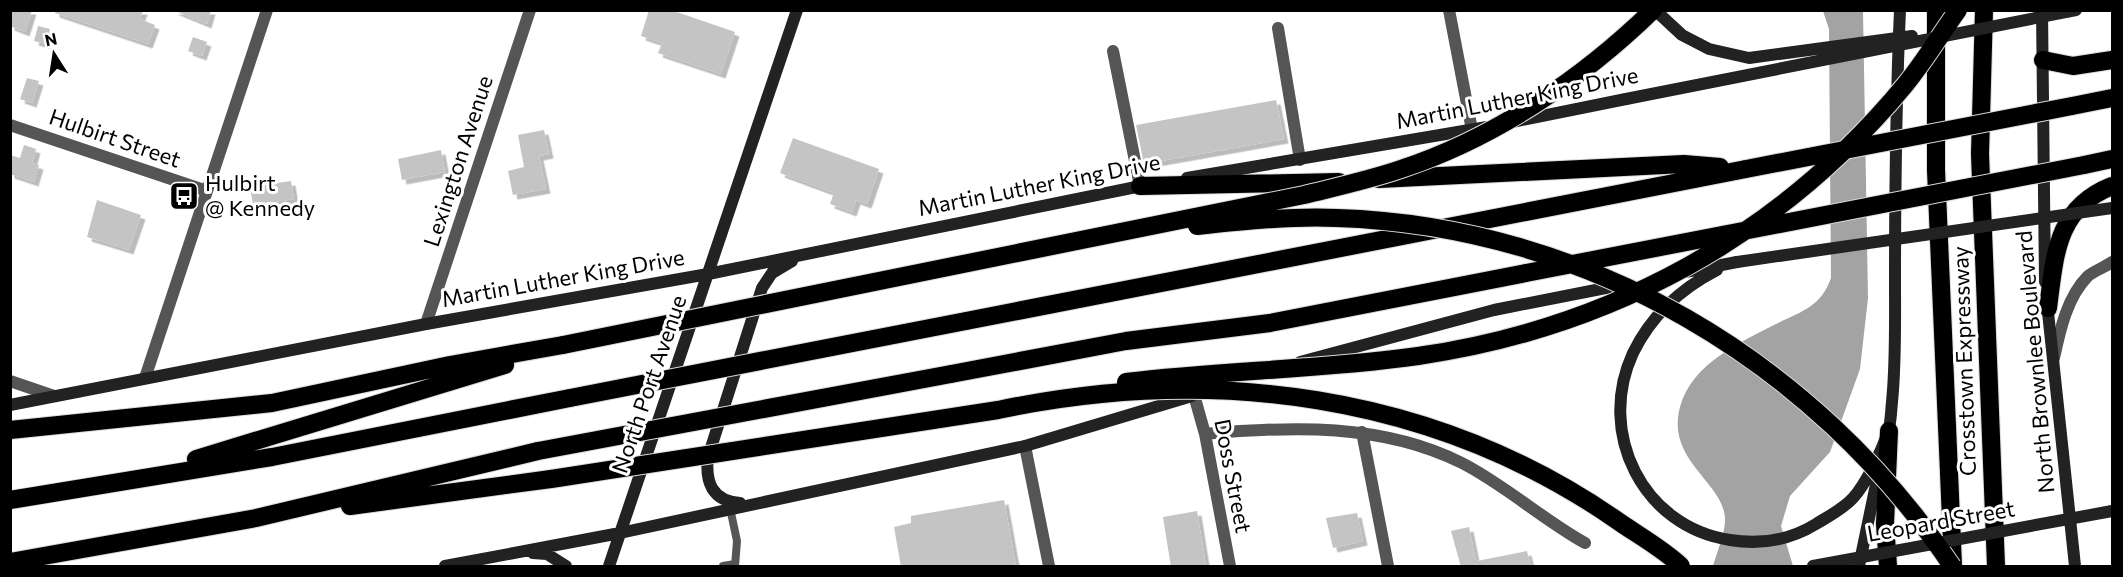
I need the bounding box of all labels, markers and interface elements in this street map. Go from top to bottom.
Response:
north arrow [24,24,84,84]
text: N [43,28,59,49]
street label: Martin Luther King Drive [1394,61,1640,134]
street label: Lexington Avenue [417,72,498,250]
street label: Hulbirt Street [46,102,184,173]
street label: Martin Luther King Drive [916,148,1162,221]
place label: Hulbirt @ Kennedy [205,169,315,221]
bus stop icon: Hulbirt @ Kennedy [168,180,200,212]
street label: North Brownlee Boulevard [2010,230,2059,494]
street label: Martin Luther King Drive [439,243,686,312]
street label: Crosstown Expressway [1946,246,1981,476]
street label: North Port Avenue [605,291,692,476]
street label: Doss Street [1209,417,1258,535]
street label: Leopard Street [1865,494,2017,547]

